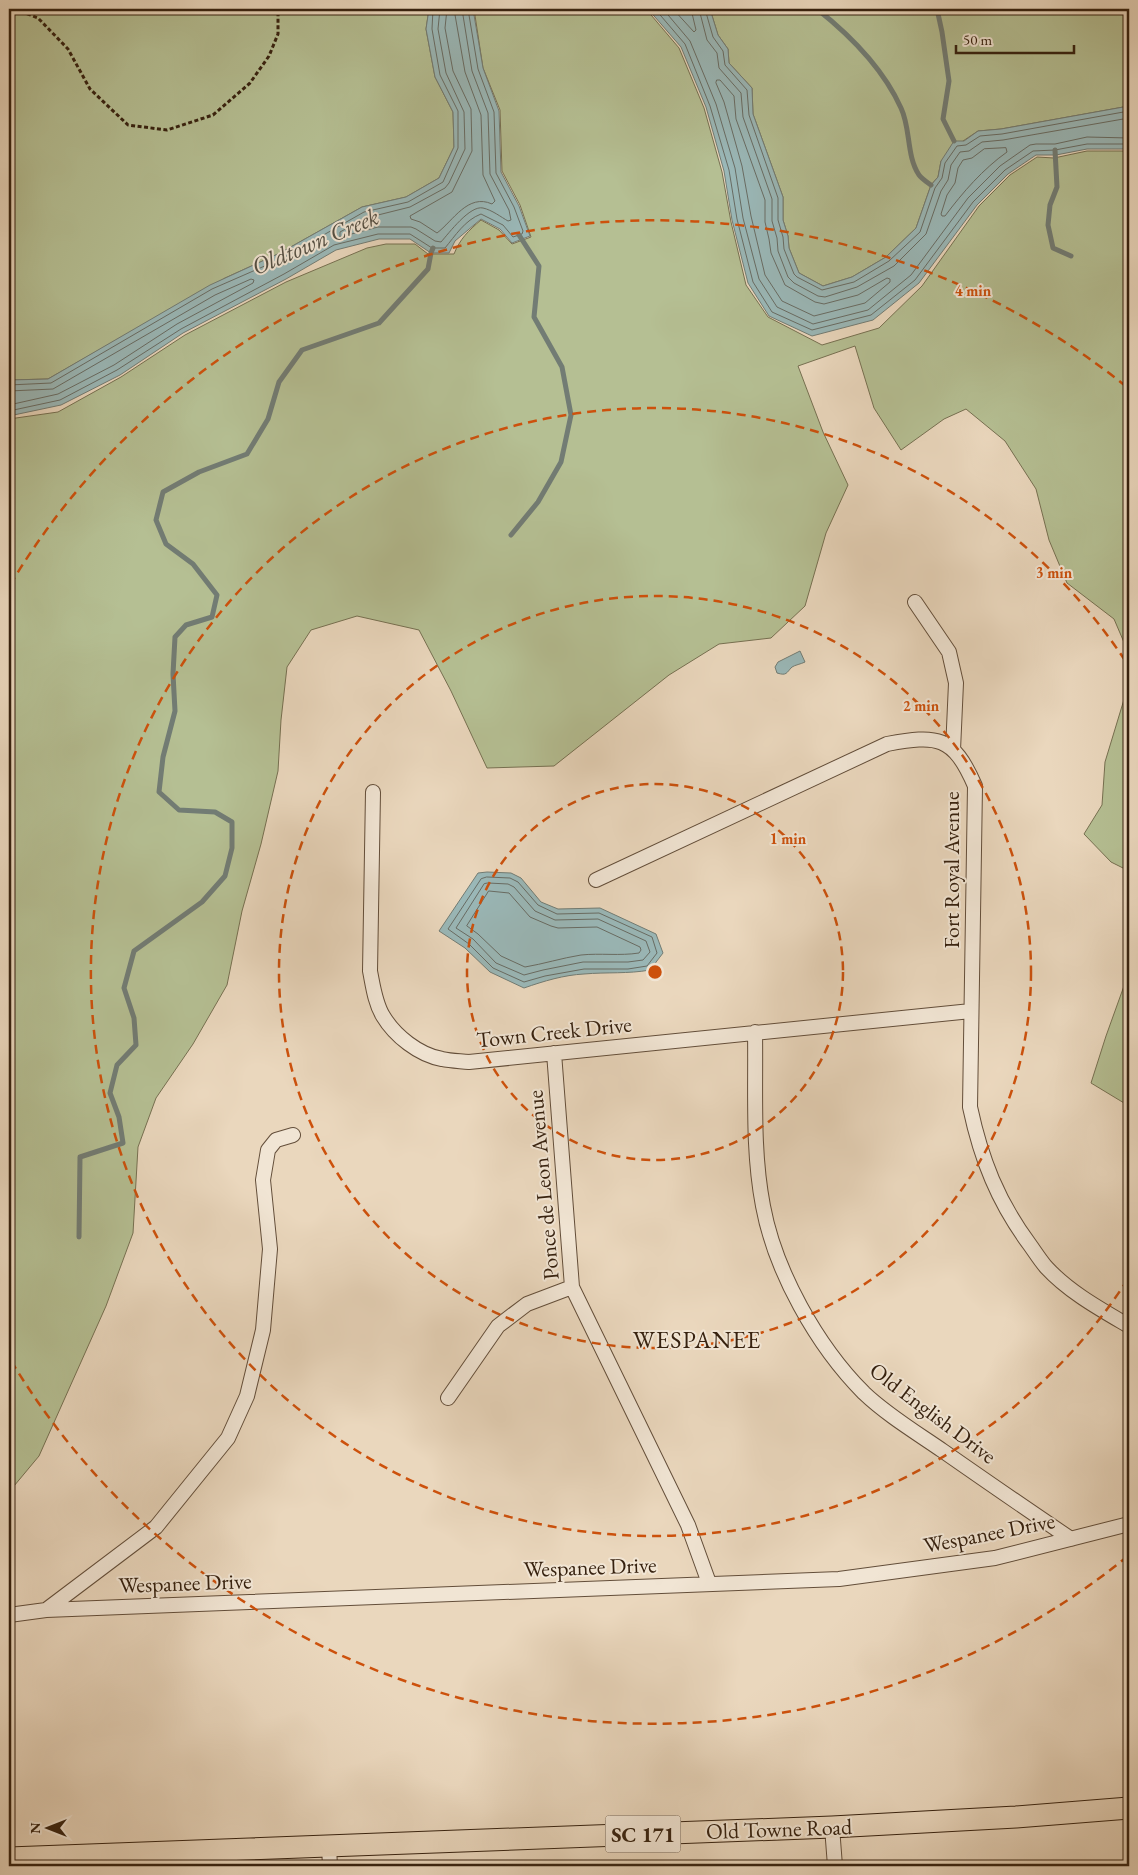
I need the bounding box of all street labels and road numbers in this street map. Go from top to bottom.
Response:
street label: Fort Royal Avenue [937,791,966,949]
street label: Town Creek Drive [475,1009,633,1055]
street label: Ponce de Leon Avenue [520,1088,566,1281]
street label: Old English Drive [864,1356,1003,1470]
street label: Wespanee Drive [921,1506,1058,1560]
street label: Wespanee Drive [523,1550,658,1584]
street label: Wespanee Drive [118,1566,253,1600]
street label: Old Towne Road [705,1812,853,1846]
road number: SC 171 [606,1816,680,1852]

